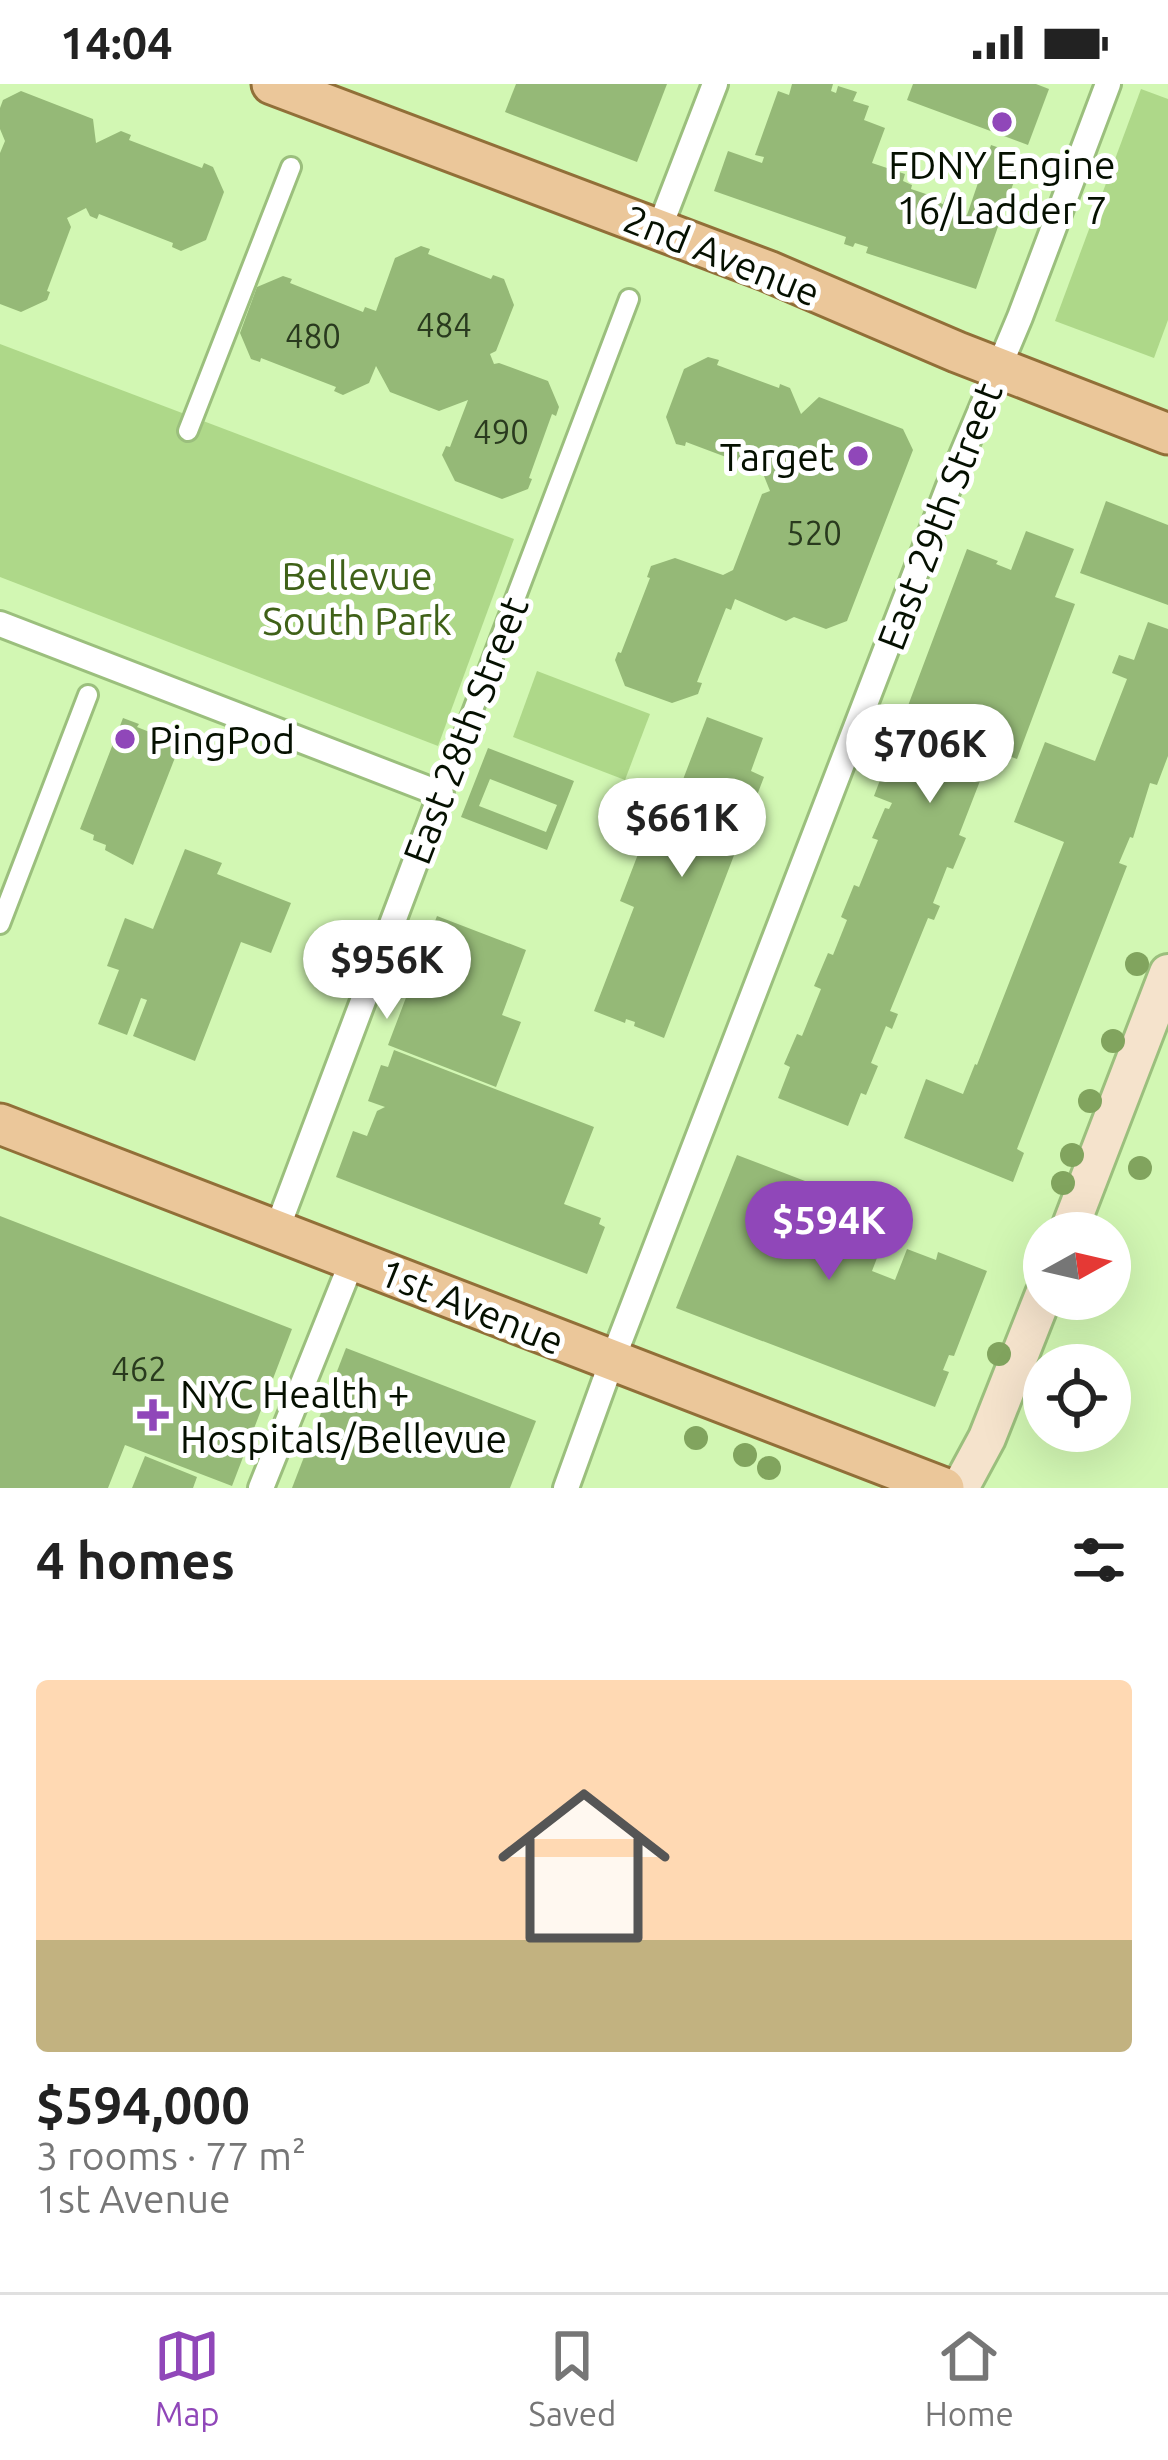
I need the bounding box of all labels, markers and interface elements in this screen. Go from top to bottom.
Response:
text: 14:04 [60,17,173,68]
marker: FDNY Engine 16/Ladder 7 [989,109,1015,135]
place label: FDNY Engine 16/Ladder 7 [888,143,1116,231]
street label: 2nd Avenue [618,196,826,314]
house number: 484 [416,306,472,343]
house number: 480 [285,317,341,354]
street label: East 29th Street [868,376,1010,656]
house number: 490 [473,413,529,450]
place label: Target [720,435,834,478]
marker: Target [845,443,871,469]
house number: 520 [786,514,842,551]
park label: Bellevue South Park [262,554,452,642]
street label: East 28th Street [394,590,536,870]
pin: $706K [846,704,1014,806]
place label: PingPod [149,718,295,761]
text: $706K [873,721,987,764]
marker: PingPod [112,726,138,752]
pin: $661K [598,778,766,880]
text: $661K [625,795,739,838]
pin: $956K [303,920,471,1022]
text: $956K [330,937,444,980]
pin: $594K [745,1181,913,1283]
text: $594K [772,1198,886,1241]
north arrow [1023,1212,1131,1320]
map controls [1023,1212,1131,1452]
street label: 1st Avenue [374,1250,570,1362]
button: locate [1023,1344,1131,1452]
house number: 462 [111,1350,167,1387]
place label: NYC Health + Hospitals/Bellevue [180,1372,507,1460]
marker: NYC Health + Hospitals/Bellevue [137,1399,169,1431]
icon: filters [1066,1527,1132,1593]
text: 4 homes [36,1531,235,1589]
icon: home [476,1758,692,1974]
text: $594,000 [36,2076,250,2134]
text: 3 rooms · 77 m² [36,2134,306,2177]
text: 1st Avenue [36,2177,231,2220]
tab: Map [154,2323,220,2432]
tab: Saved [529,2323,616,2432]
tab: Home [925,2323,1014,2432]

